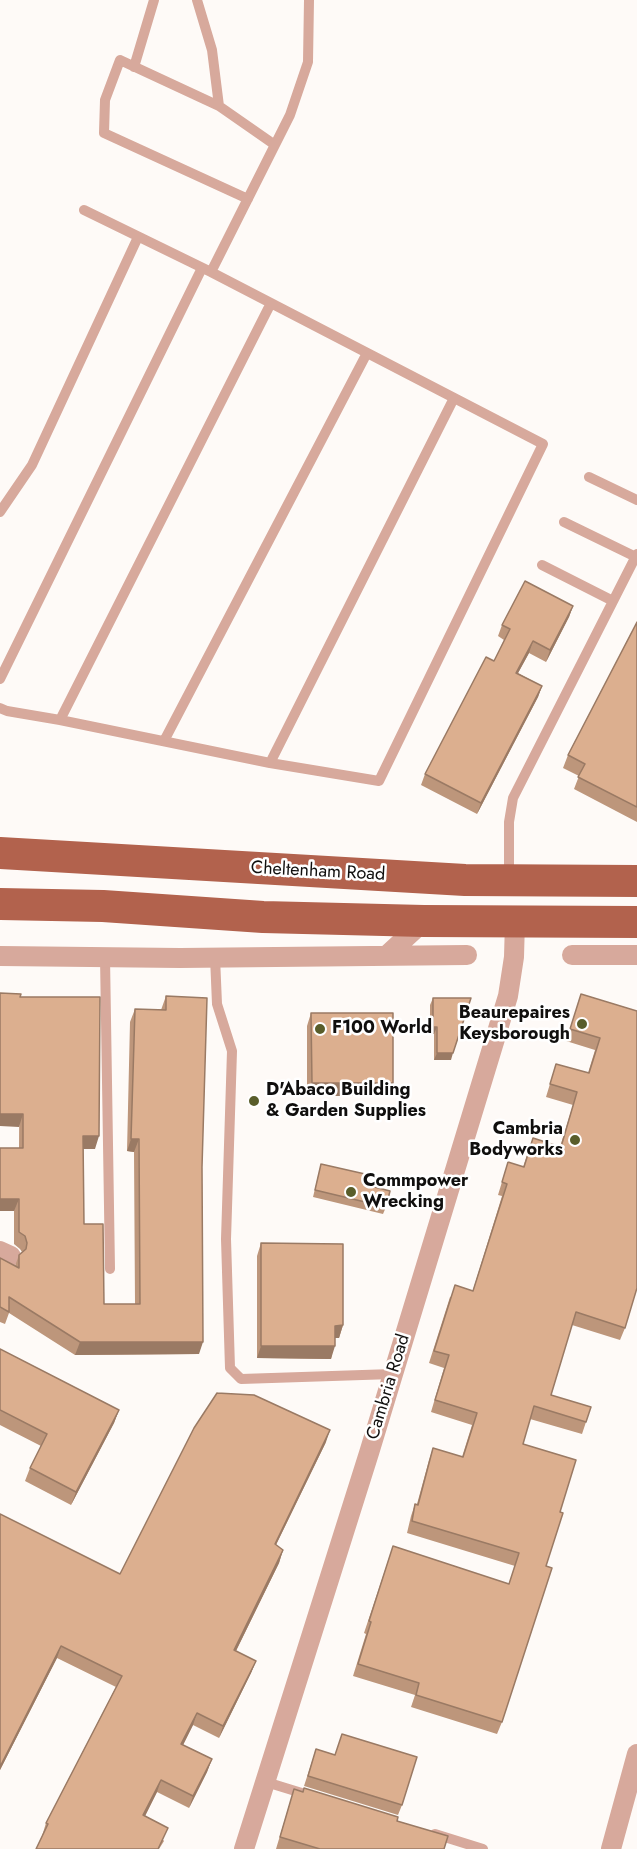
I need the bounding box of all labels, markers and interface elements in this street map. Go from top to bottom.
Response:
street label: Cheltenham Road [250,858,386,886]
place label: Beaurepaires Keysborough [459,1003,570,1046]
marker: Beaurepaires Keysborough [575,1017,589,1031]
place label: F100 World [332,1018,432,1040]
marker: F100 World [313,1022,327,1036]
place label: D'Abaco Building & Garden Supplies [266,1080,426,1122]
marker: D'Abaco Building & Garden Supplies [247,1094,261,1108]
place label: Cambria Bodyworks [469,1119,563,1162]
marker: Cambria Bodyworks [568,1133,582,1147]
place label: Commpower Wrecking [363,1171,468,1214]
marker: Commpower Wrecking [344,1185,358,1199]
street label: Cambria Road [363,1332,415,1442]

